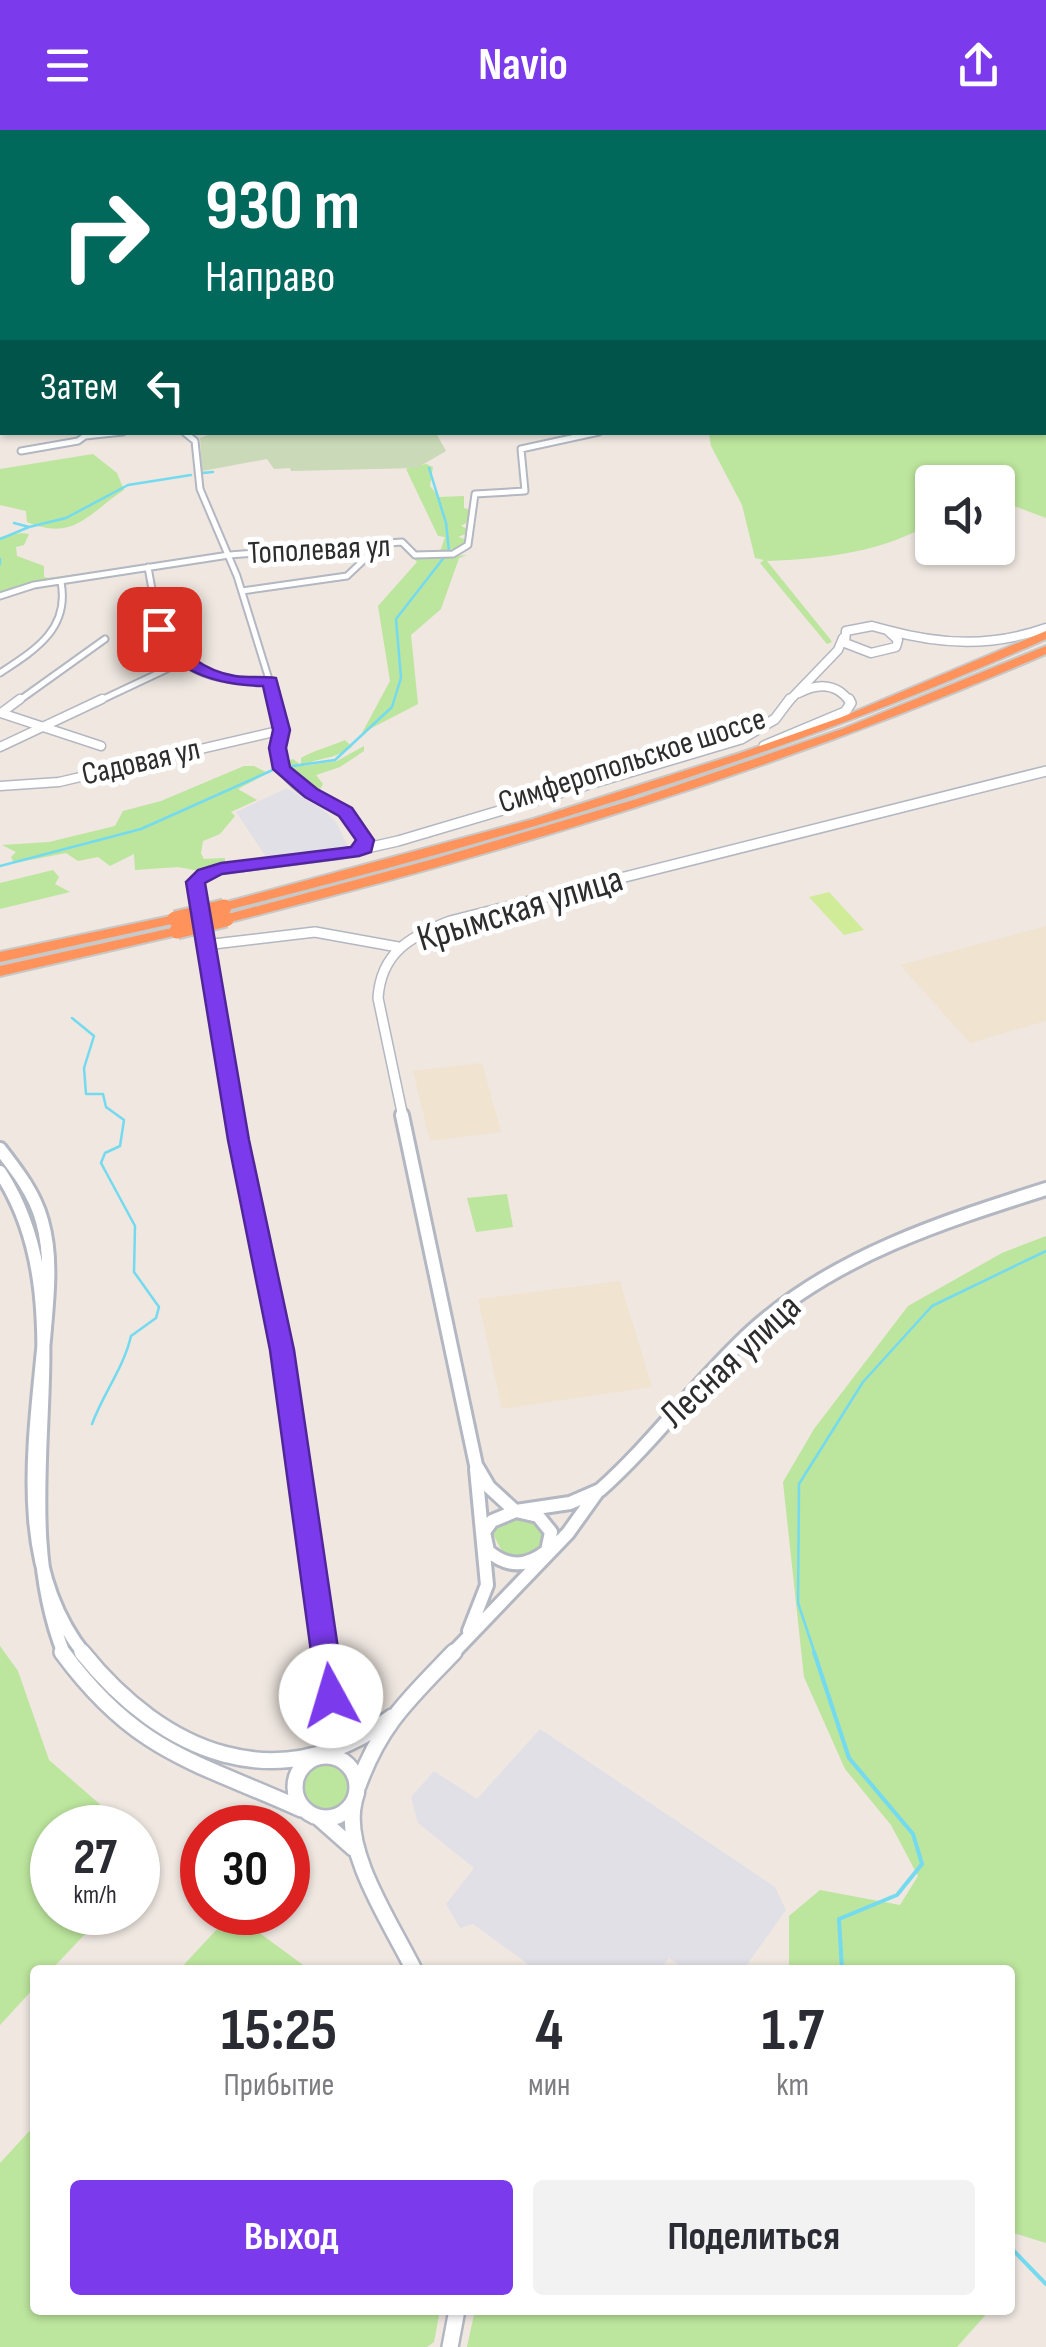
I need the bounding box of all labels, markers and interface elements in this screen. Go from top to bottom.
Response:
icon: menu [40,38,95,93]
text: Navio [478,38,568,93]
icon: share [951,38,1006,93]
text: 930 m [205,165,360,249]
icon: right [40,170,170,300]
text: Направо [205,250,335,305]
icon: left [138,360,193,415]
text: Затем [40,365,118,410]
map controls [915,465,1015,565]
button: sound [915,465,1015,565]
street label: Тополевая ул [247,527,391,573]
pin [117,587,202,672]
icon: arrive [132,602,187,657]
street label: Симферопольское шоссе [494,699,770,823]
street label: Садовая ул [78,729,204,795]
street label: Крымская улица [412,856,628,962]
street label: Лесная улица [651,1285,811,1437]
position arrow [279,1644,383,1748]
speed limit sign: 30 [180,1805,310,1935]
text: 27 [73,1828,117,1888]
text: km/h [73,1880,117,1911]
text: 15:25 [221,1995,337,2067]
text: 4 [535,1995,563,2067]
text: 1.7 [761,1995,824,2067]
text: Прибытие [224,2066,334,2105]
text: мин [528,2066,570,2105]
text: km [776,2066,809,2105]
button: Выход [70,2180,513,2295]
button: Поделиться [533,2180,975,2295]

